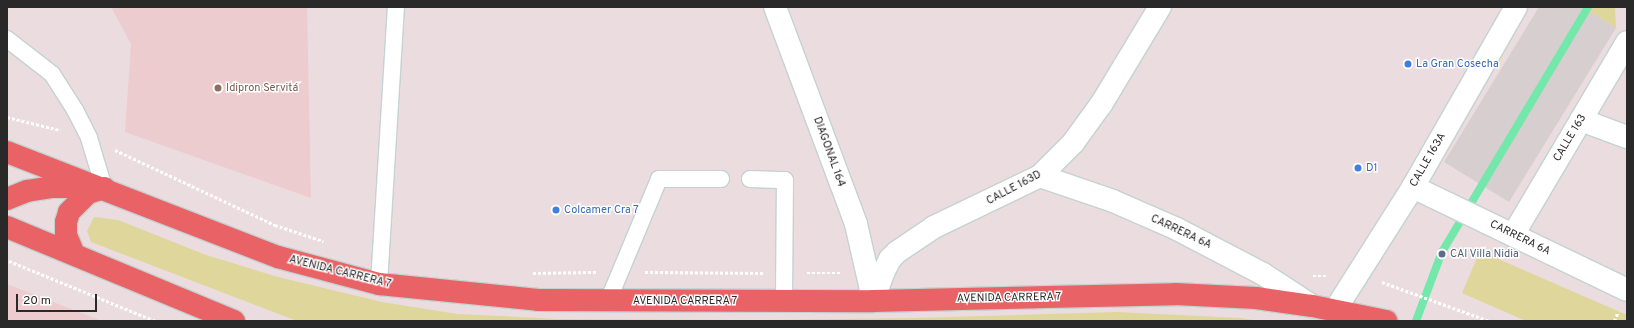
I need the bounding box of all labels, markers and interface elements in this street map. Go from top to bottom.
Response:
place label: La Gran Cosecha [1416,57,1499,71]
marker: La Gran Cosecha [1403,59,1413,69]
place label: Idipron Servitá [226,81,298,95]
marker: Idipron Servitá [213,83,223,93]
street label: CALLE 163 [1551,112,1589,164]
street label: DIAGONAL 164 [810,115,848,189]
street label: CALLE 163A [1407,131,1449,189]
place label: D1 [1366,161,1378,175]
marker: D1 [1353,163,1363,173]
street label: CALLE 163D [984,168,1044,208]
place label: Colcamer Cra 7 [564,203,639,217]
marker: Colcamer Cra 7 [551,205,561,215]
street label: CARRERA 6A [1148,212,1214,252]
street label: CARRERA 6A [1487,218,1553,258]
place label: CAI Villa Nidia [1450,247,1519,261]
marker: CAI Villa Nidia [1437,249,1447,259]
street label: AVENIDA CARRERA 7 [287,253,393,291]
scale bar [18,286,99,312]
street label: AVENIDA CARRERA 7 [956,290,1062,306]
text: 20 m [23,293,51,309]
street label: AVENIDA CARRERA 7 [632,294,738,308]

